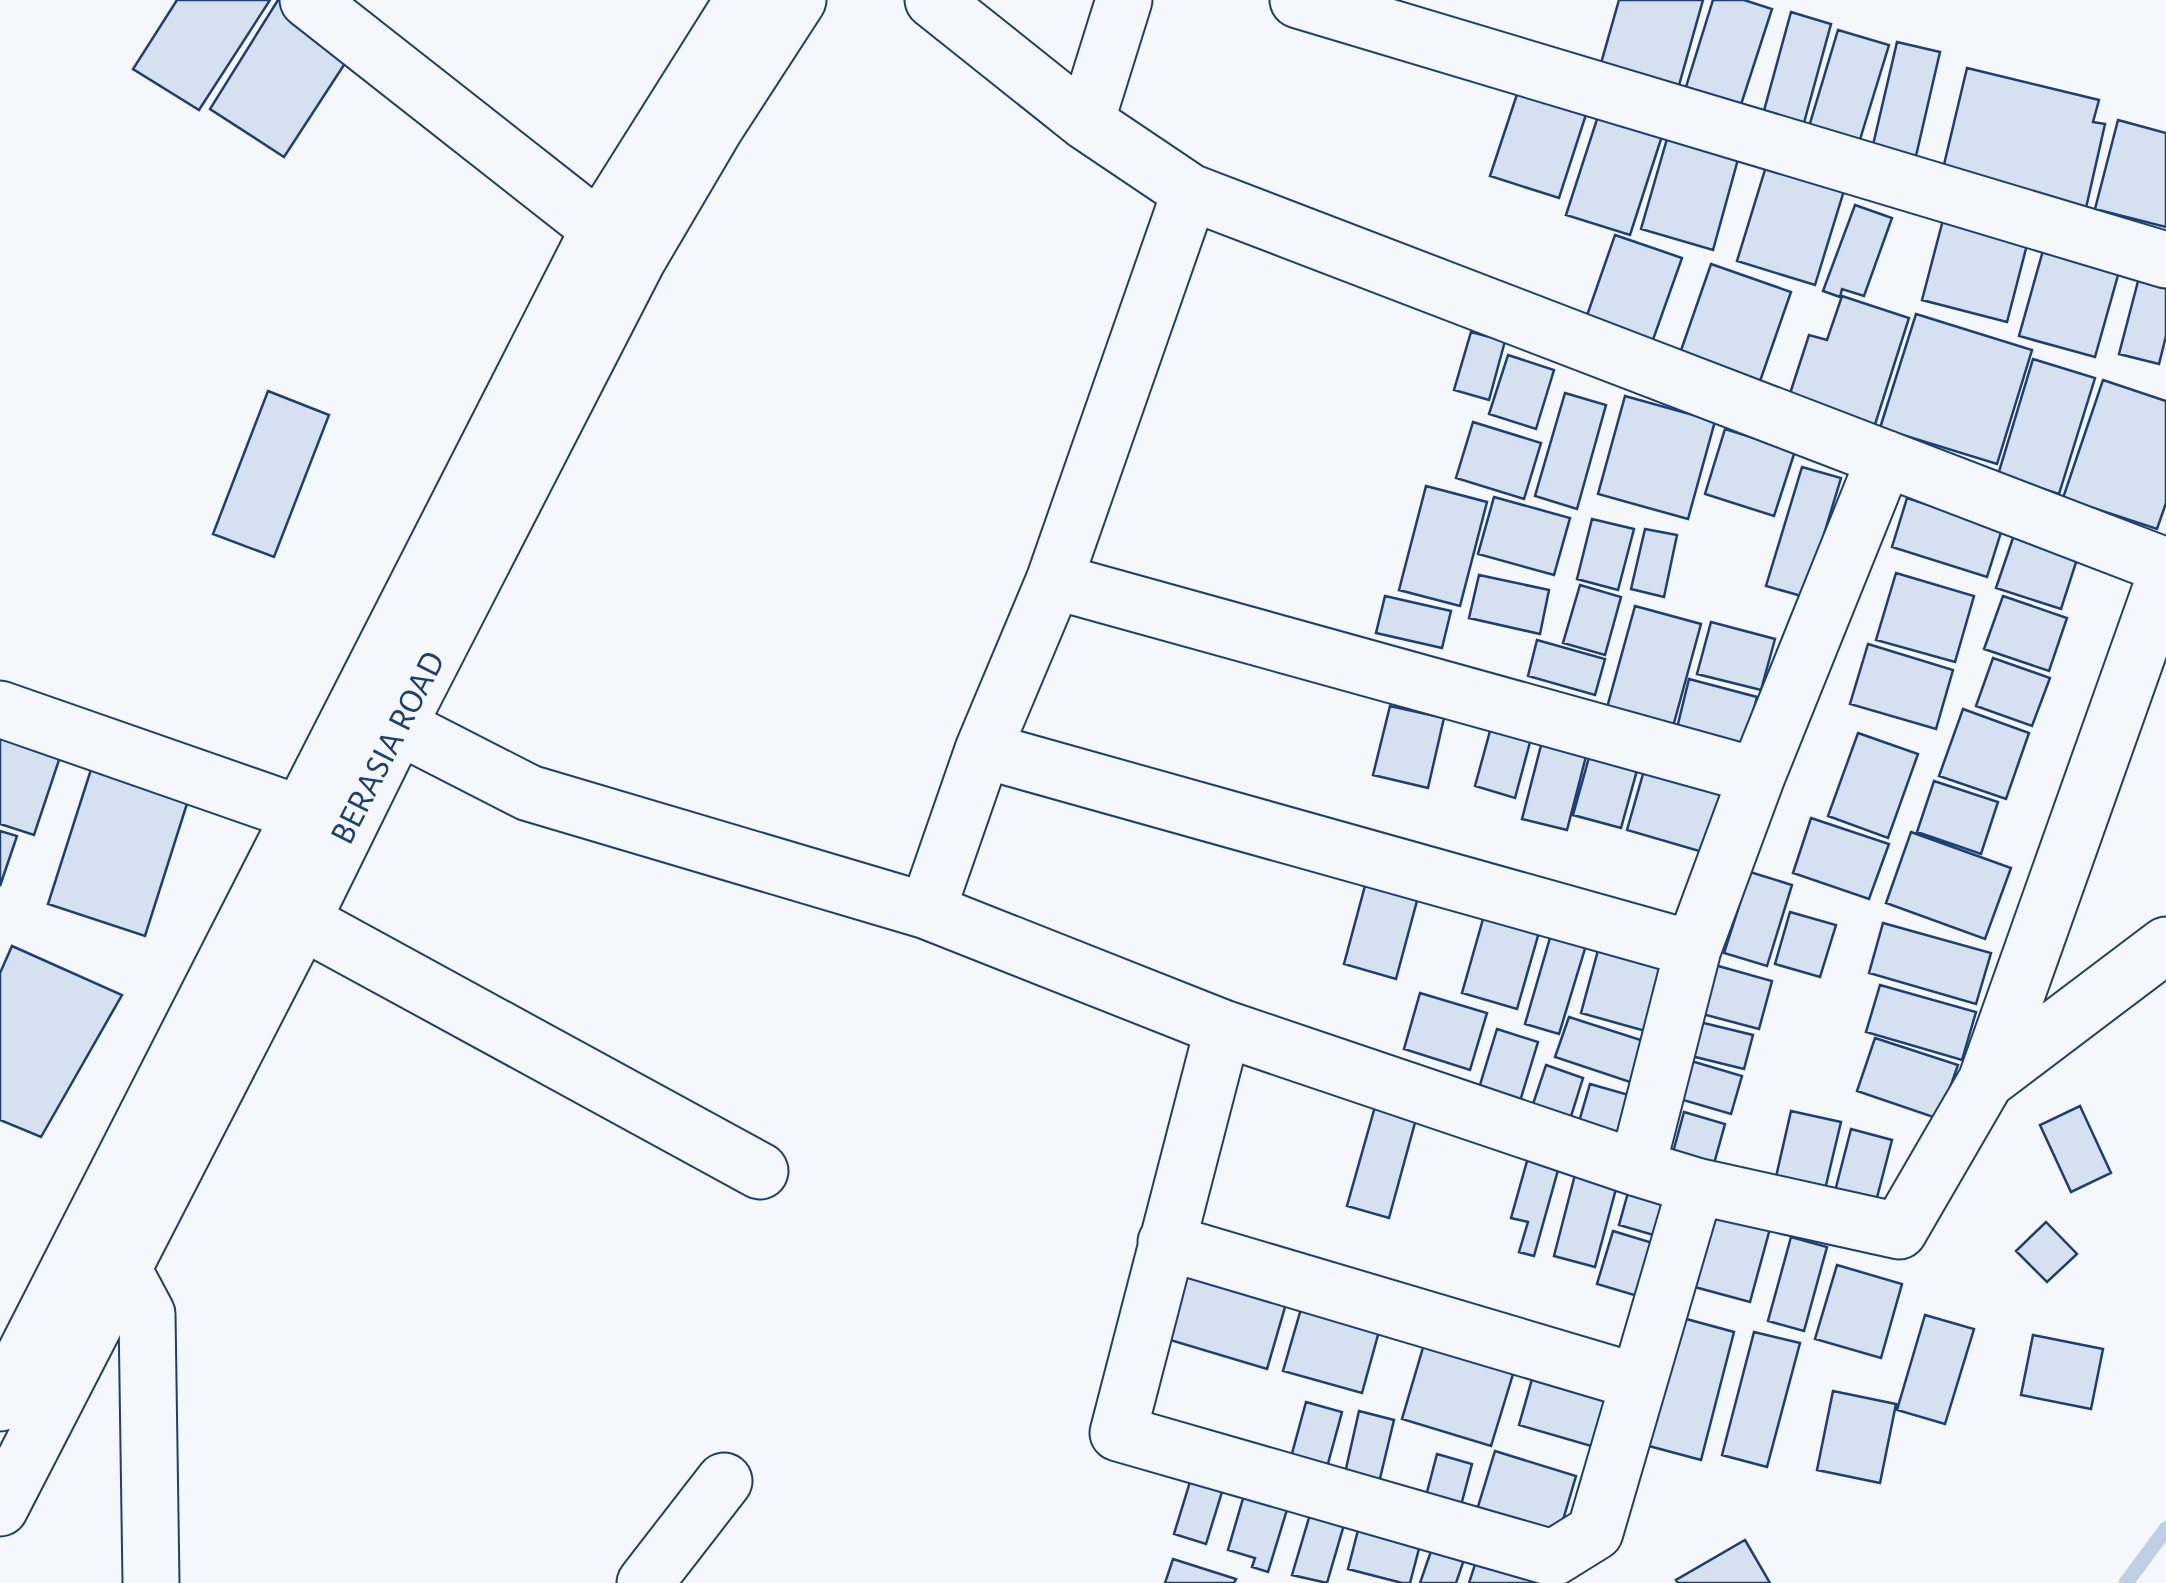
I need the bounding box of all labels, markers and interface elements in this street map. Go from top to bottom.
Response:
street label: BERASIA ROAD [325,646,451,850]

